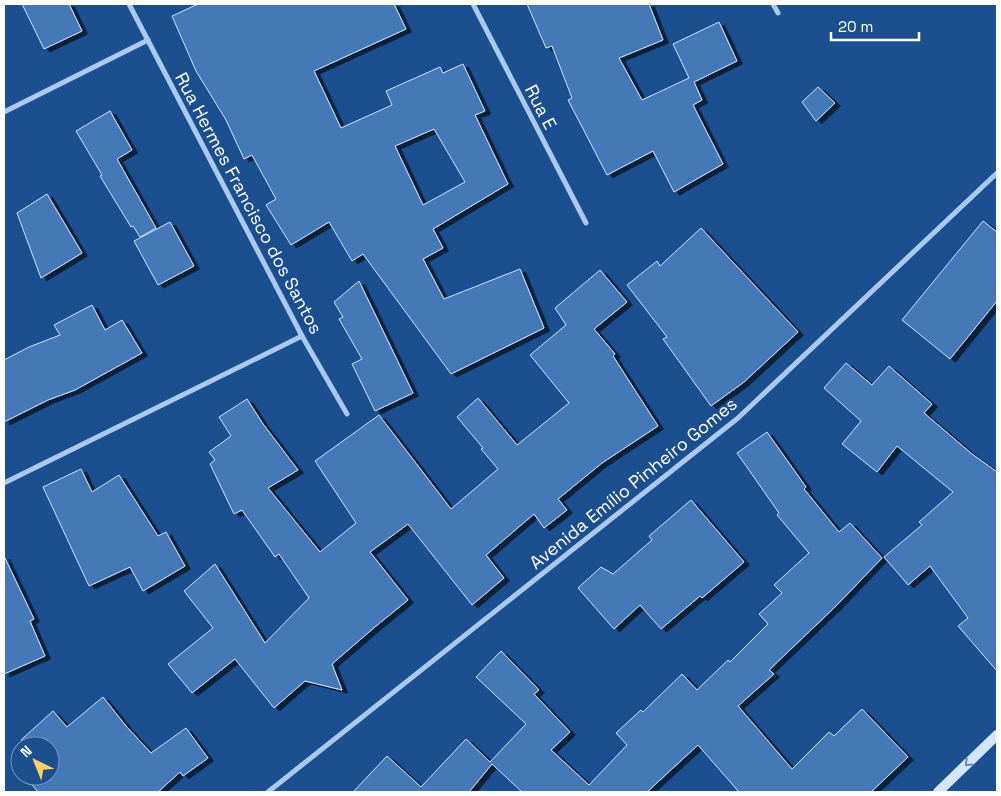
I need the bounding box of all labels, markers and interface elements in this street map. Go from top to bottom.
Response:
scale bar [831,10,918,42]
text: 20 m [838,17,873,36]
street label: Rua Hermes Francisco dos Santos [170,68,328,338]
street label: Rua E [520,81,562,133]
street label: Avenida Emílio Pinheiro Gomes [524,392,742,574]
north arrow [10,736,60,786]
text: N [17,742,36,761]
one-way arrow [964,758,973,767]

